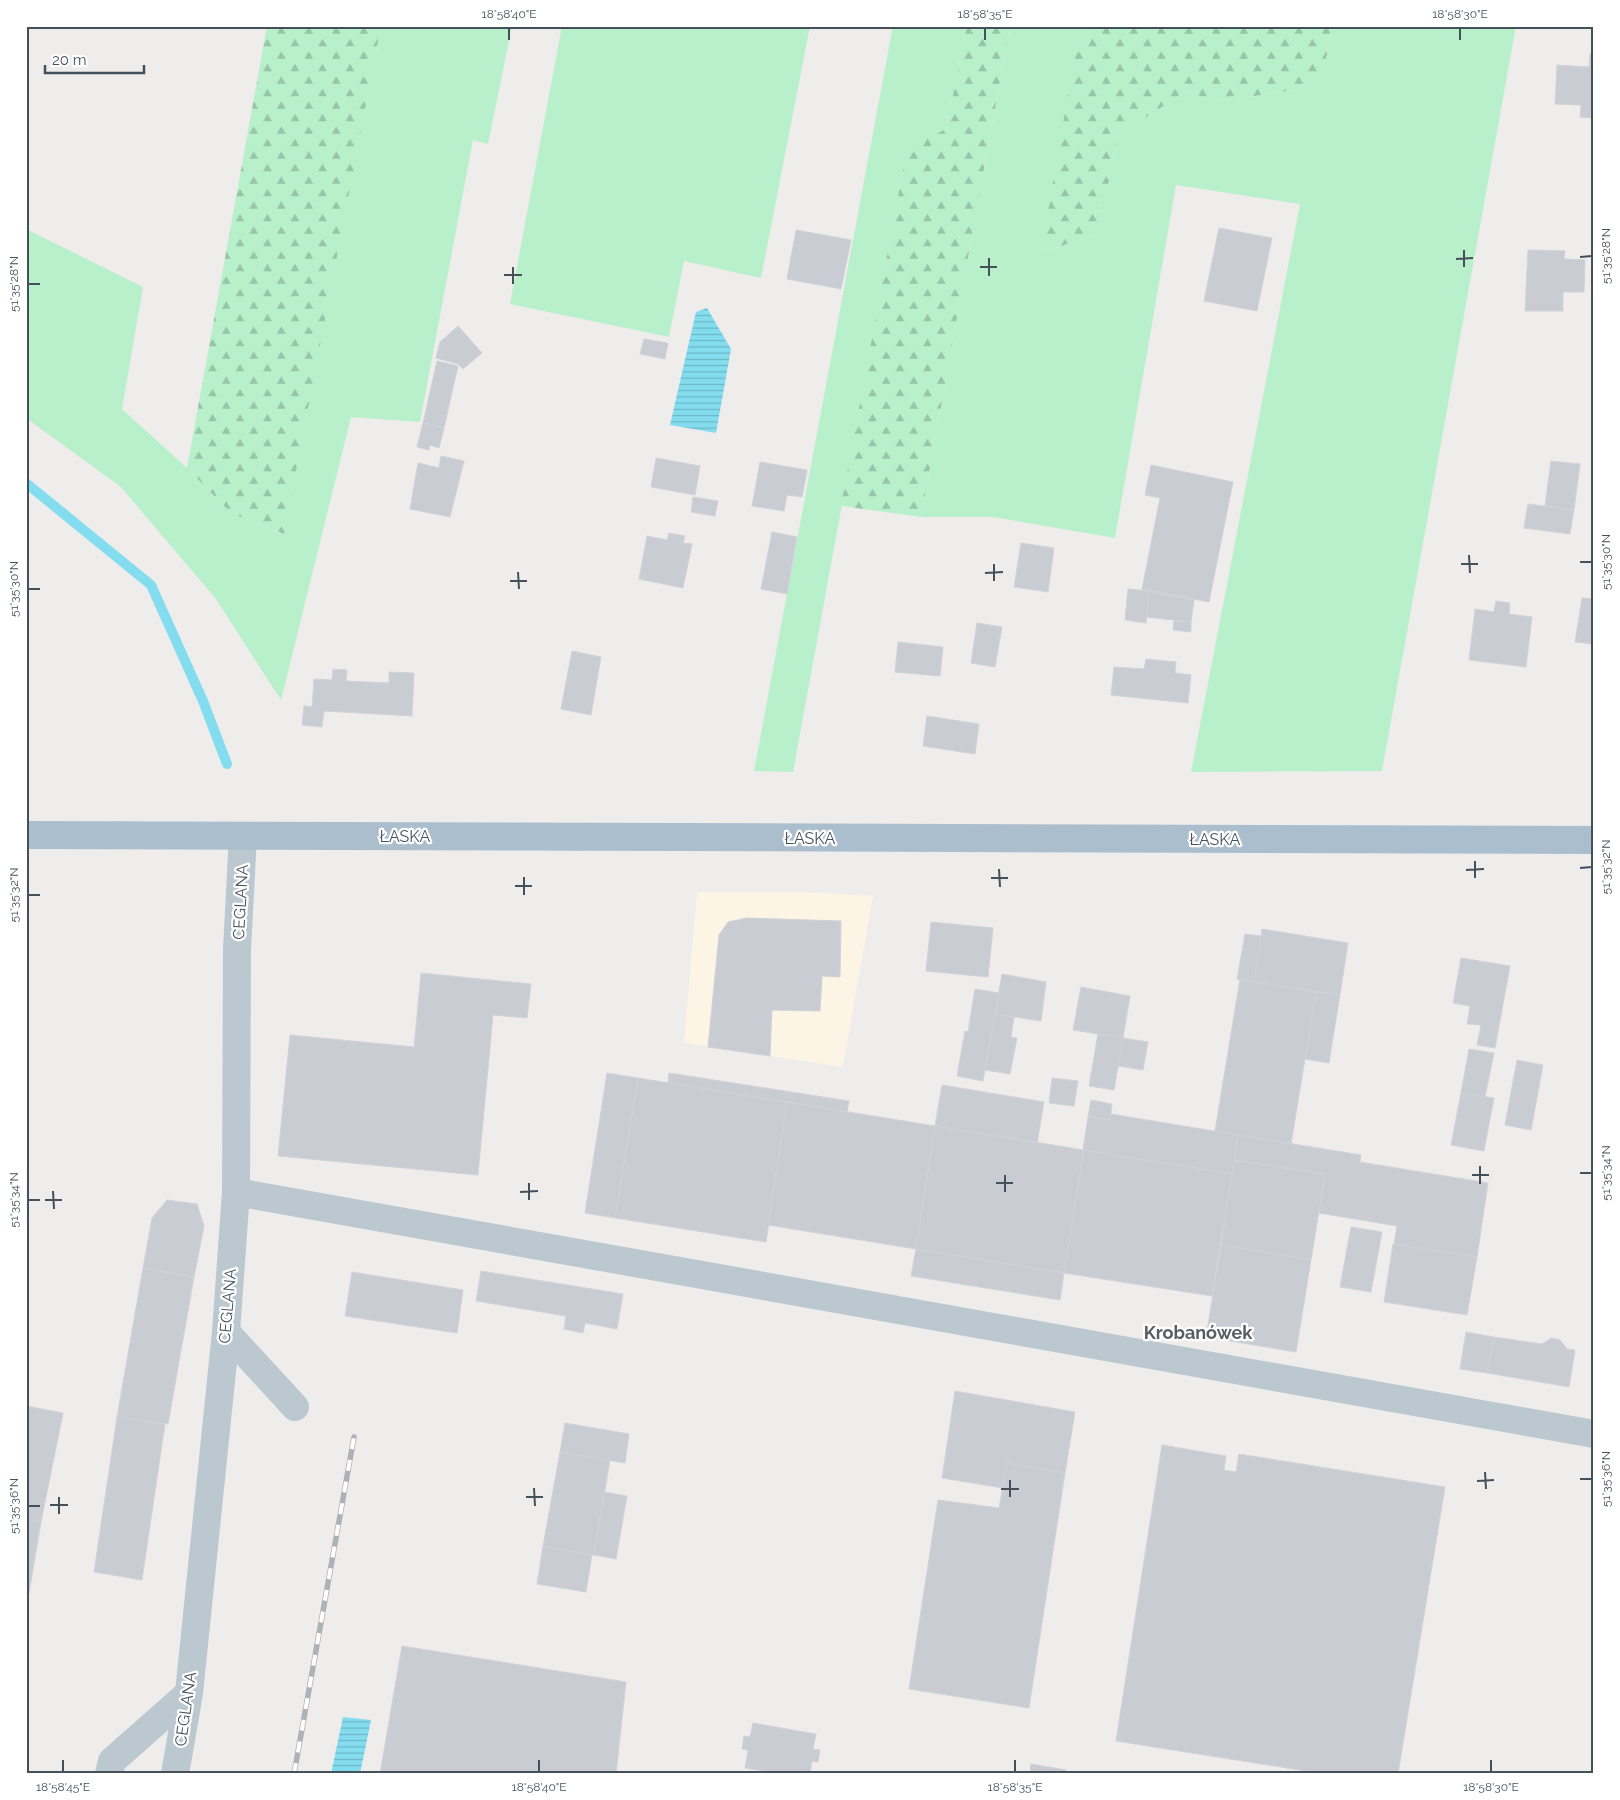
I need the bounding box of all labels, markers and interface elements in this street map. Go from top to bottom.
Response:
text: 18°58'40"E [482,7,537,21]
text: 18°58'35"E [958,7,1012,21]
text: 18°58'30"E [1432,7,1488,21]
scale bar [45,42,144,74]
text: 20 m [52,51,87,69]
text: 51°35'28"N [1599,228,1613,284]
text: 51°35'28"N [7,256,21,312]
text: 51°35'30"N [1599,534,1613,590]
text: 51°35'30"N [7,561,21,617]
street label: ŁASKA [380,827,431,846]
street label: ŁASKA [785,829,836,848]
street label: ŁASKA [1190,830,1241,849]
text: 51°35'32"N [1599,839,1613,895]
street label: CEGLANA [229,864,252,940]
text: 51°35'32"N [7,867,21,923]
text: 51°35'34"N [1599,1145,1613,1201]
text: 51°35'34"N [7,1172,21,1228]
street label: CEGLANA [215,1268,240,1344]
district label: Krobanówek [1144,1322,1253,1343]
text: 51°35'36"N [1599,1451,1613,1507]
text: 51°35'36"N [7,1478,21,1534]
street label: CEGLANA [171,1670,200,1748]
text: 18°58'45"E [36,1780,90,1794]
text: 18°58'40"E [512,1780,567,1794]
text: 18°58'35"E [988,1780,1042,1794]
text: 18°58'30"E [1463,1780,1519,1794]

